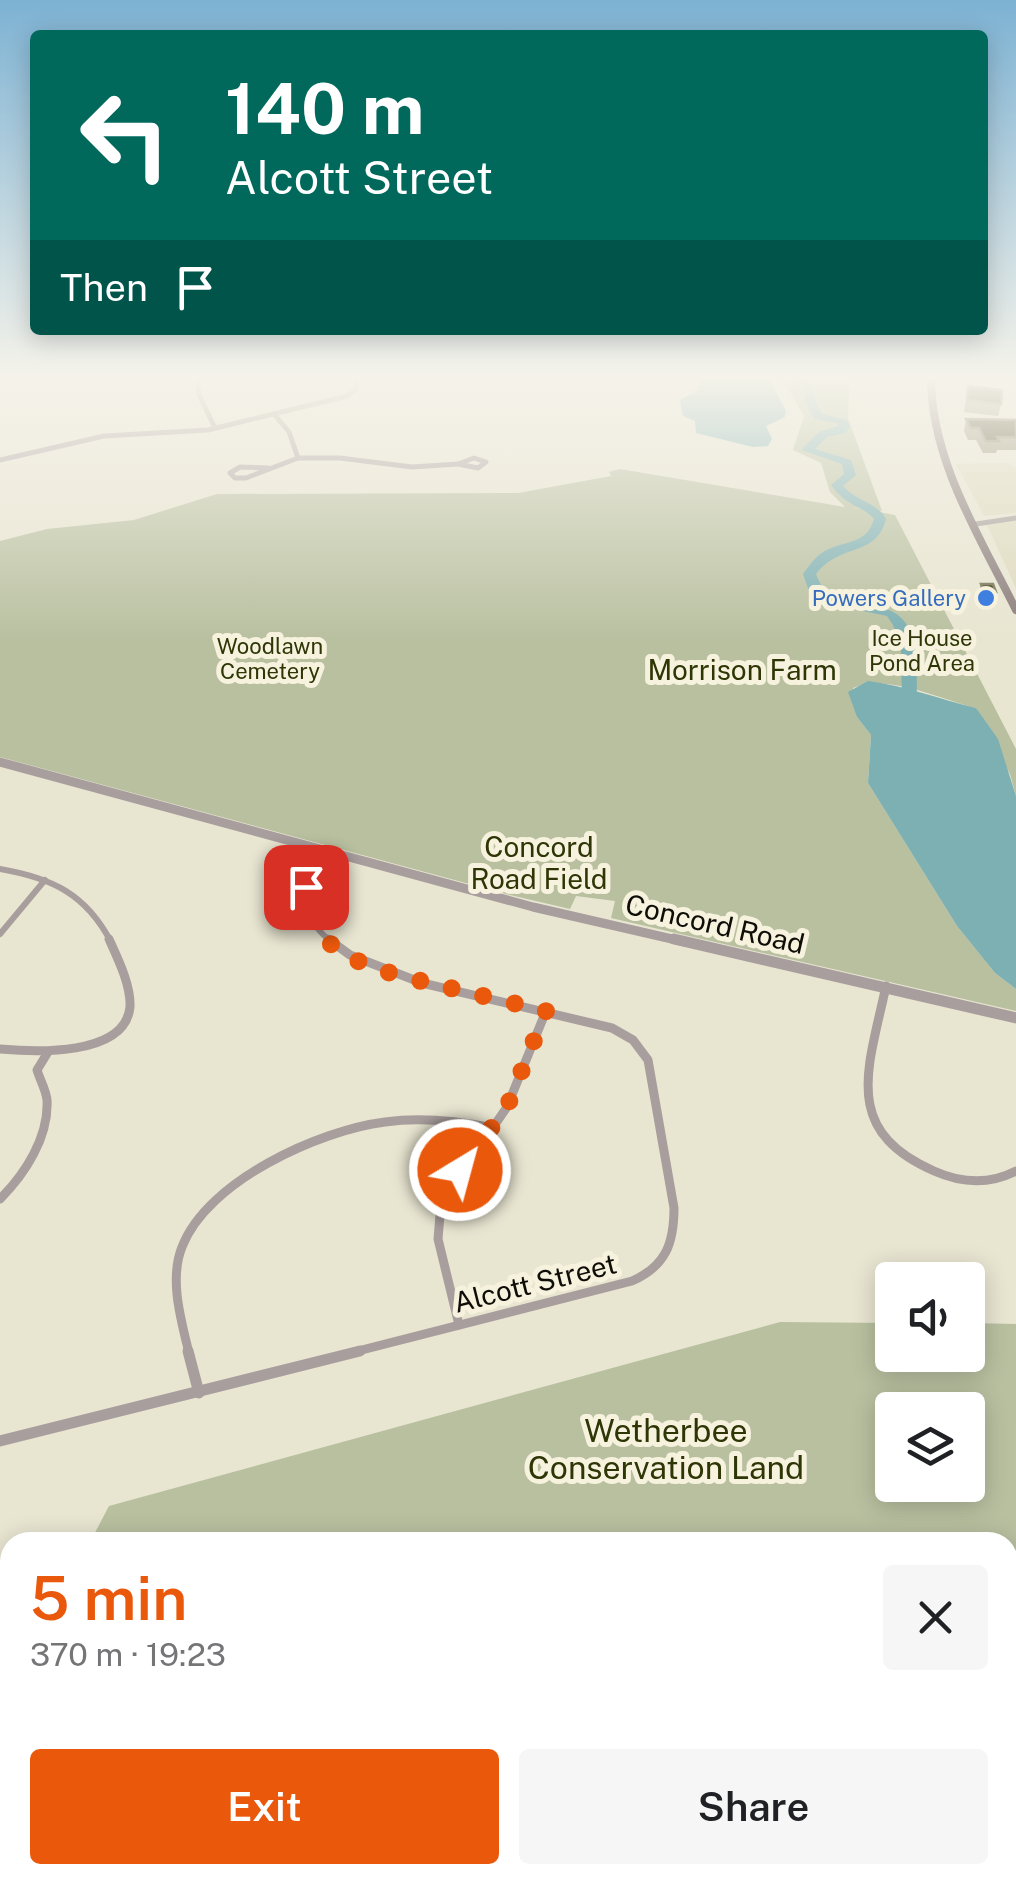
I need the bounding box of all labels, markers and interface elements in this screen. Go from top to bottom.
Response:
text: 140 m [225,67,424,150]
icon: left [60,70,190,200]
text: Alcott Street [225,151,493,204]
icon: arrive [168,260,223,315]
text: Then [60,265,148,310]
place label: Powers Gallery [812,585,966,611]
marker: Powers Gallery [975,587,997,609]
park label: Ice House Pond Area [869,625,975,676]
park label: Woodlawn Cemetery [217,633,323,684]
park label: Morrison Farm [647,653,837,686]
park label: Concord Road Field [470,830,608,895]
pin [264,845,349,930]
icon: arrive [279,860,334,915]
street label: Concord Road [622,887,808,960]
position arrow [408,1118,512,1222]
street label: Alcott Street [450,1246,620,1319]
map controls [875,1262,985,1502]
button: sound [875,1262,985,1372]
button: layers [875,1392,985,1502]
park label: Wetherbee Conservation Land [528,1412,804,1486]
text: 5 min [30,1563,187,1634]
button: close [883,1565,988,1670]
text: 370 m · 19:23 [30,1636,226,1673]
button: Exit [30,1749,499,1864]
button: Share [519,1749,988,1864]

